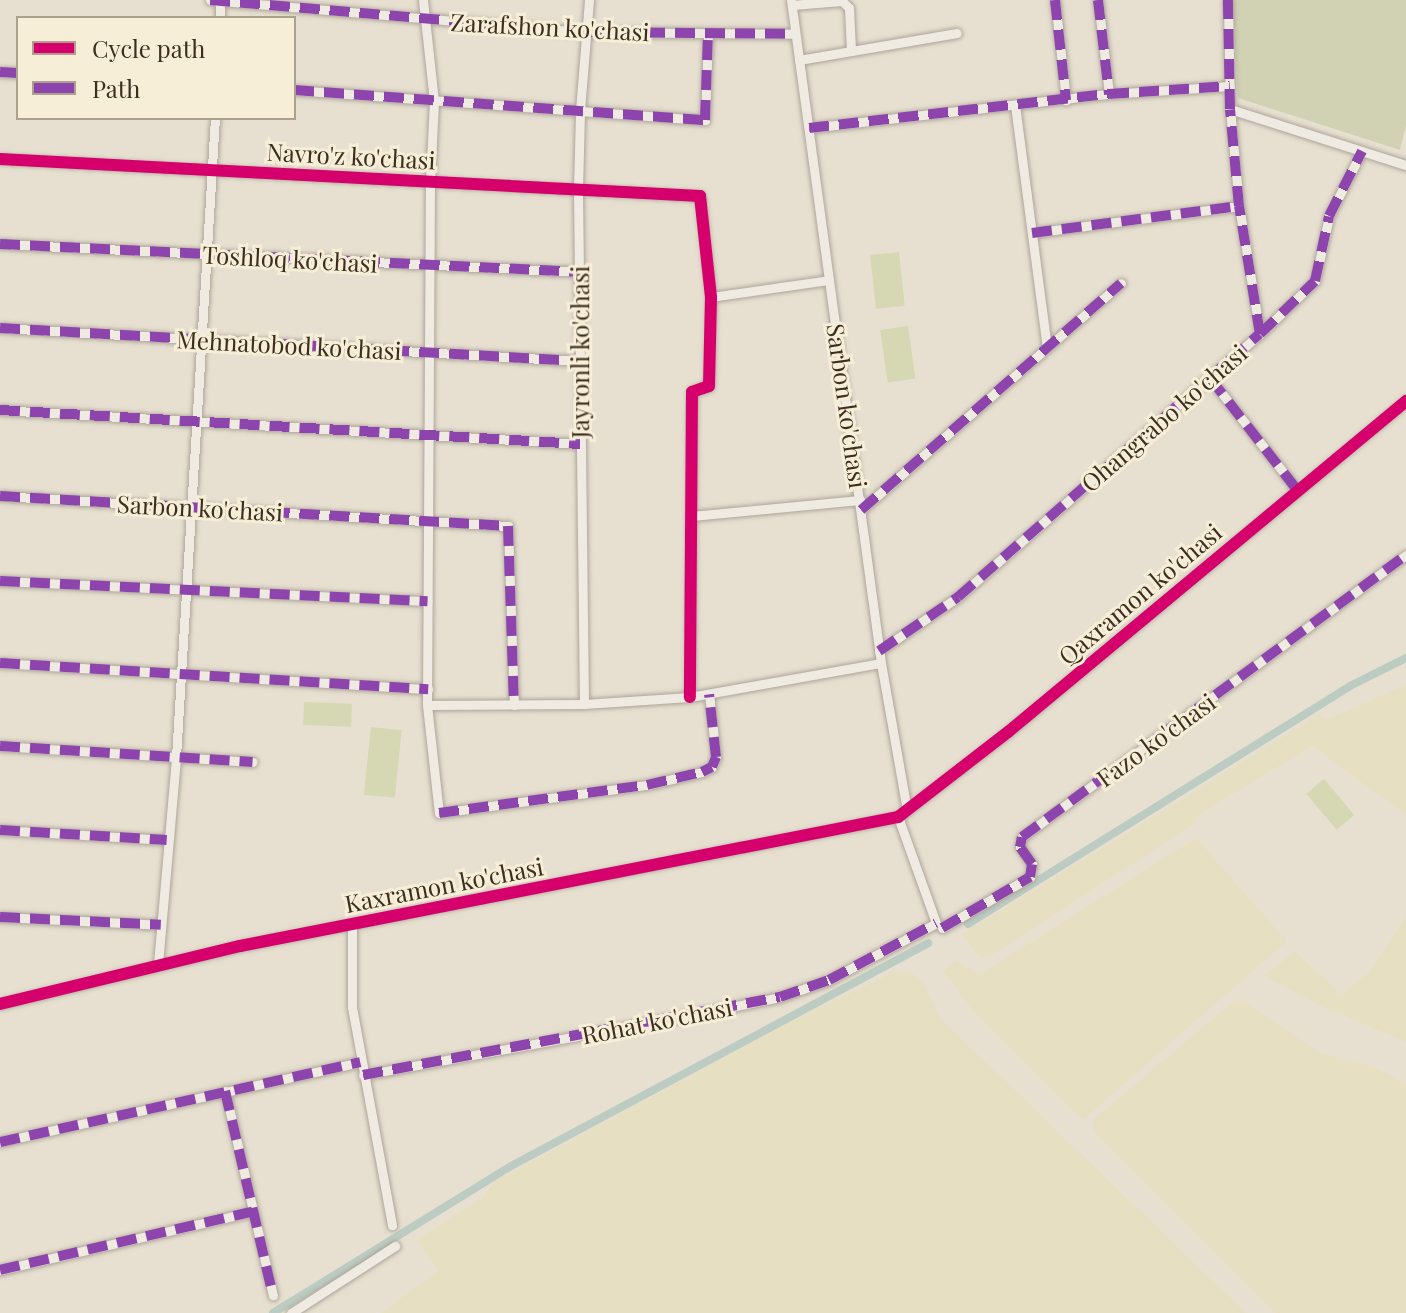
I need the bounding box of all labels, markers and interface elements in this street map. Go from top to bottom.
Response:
street label: Zarafshon ko'chasi [449,7,651,47]
legend [16,16,296,120]
text: Cycle path [92,32,205,64]
text: Path [92,72,140,104]
street label: Navro'z ko'chasi [265,137,437,175]
street label: Toshloq ko'chasi [201,240,379,278]
street label: Jayronli ko'chasi [566,265,594,439]
street label: Sarbon ko'chasi [821,321,873,491]
street label: Mehnatobod ko'chasi [175,325,403,365]
street label: Ohangrabo ko'chasi [1075,338,1253,498]
street label: Sarbon ko'chasi [116,489,284,527]
street label: Qaxramon ko'chasi [1052,517,1228,671]
street label: Fazo ko'chasi [1091,687,1221,793]
street label: Kaxramon ko'chasi [342,852,546,918]
street label: Rohat ko'chasi [579,992,735,1050]

